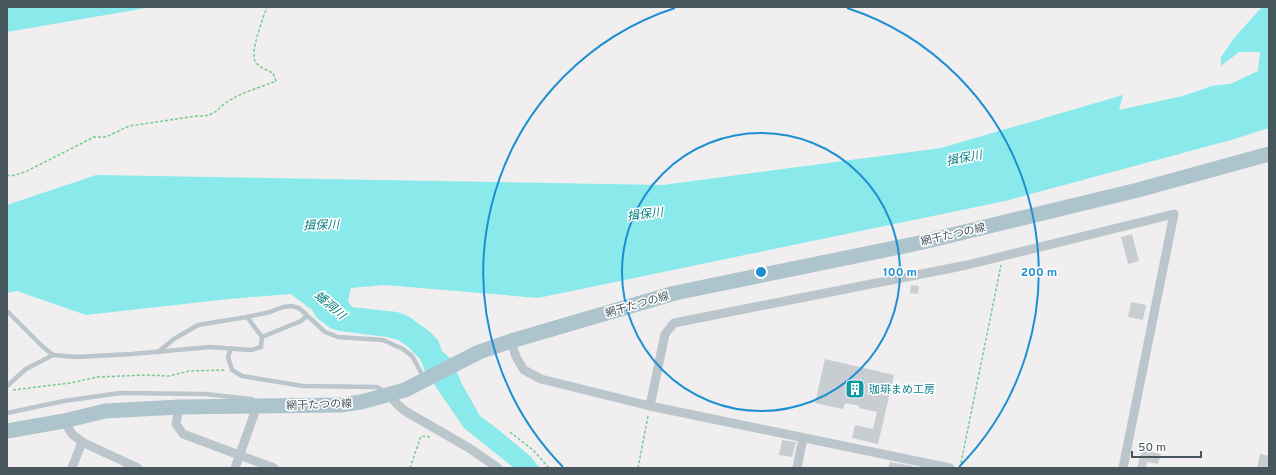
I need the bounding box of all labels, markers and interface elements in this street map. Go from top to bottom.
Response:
water label: 揖保川 [945,147,985,170]
water label: 揖保川 [626,205,666,225]
water label: 揖保川 [303,217,341,235]
street label: 網干たつの線 [919,221,987,249]
centre of rings [754,265,768,279]
text: 100 m [883,265,917,281]
text: 200 m [1021,265,1057,281]
water label: 蟠洞川 [311,288,350,325]
street label: 網干たつの線 [604,289,671,321]
building icon: 珈琲まめ工房 [844,378,866,400]
place label: 珈琲まめ工房 [869,383,935,397]
street label: 網干たつの線 [286,397,352,413]
scale bar [1132,433,1201,459]
text: 50 m [1138,440,1166,456]

